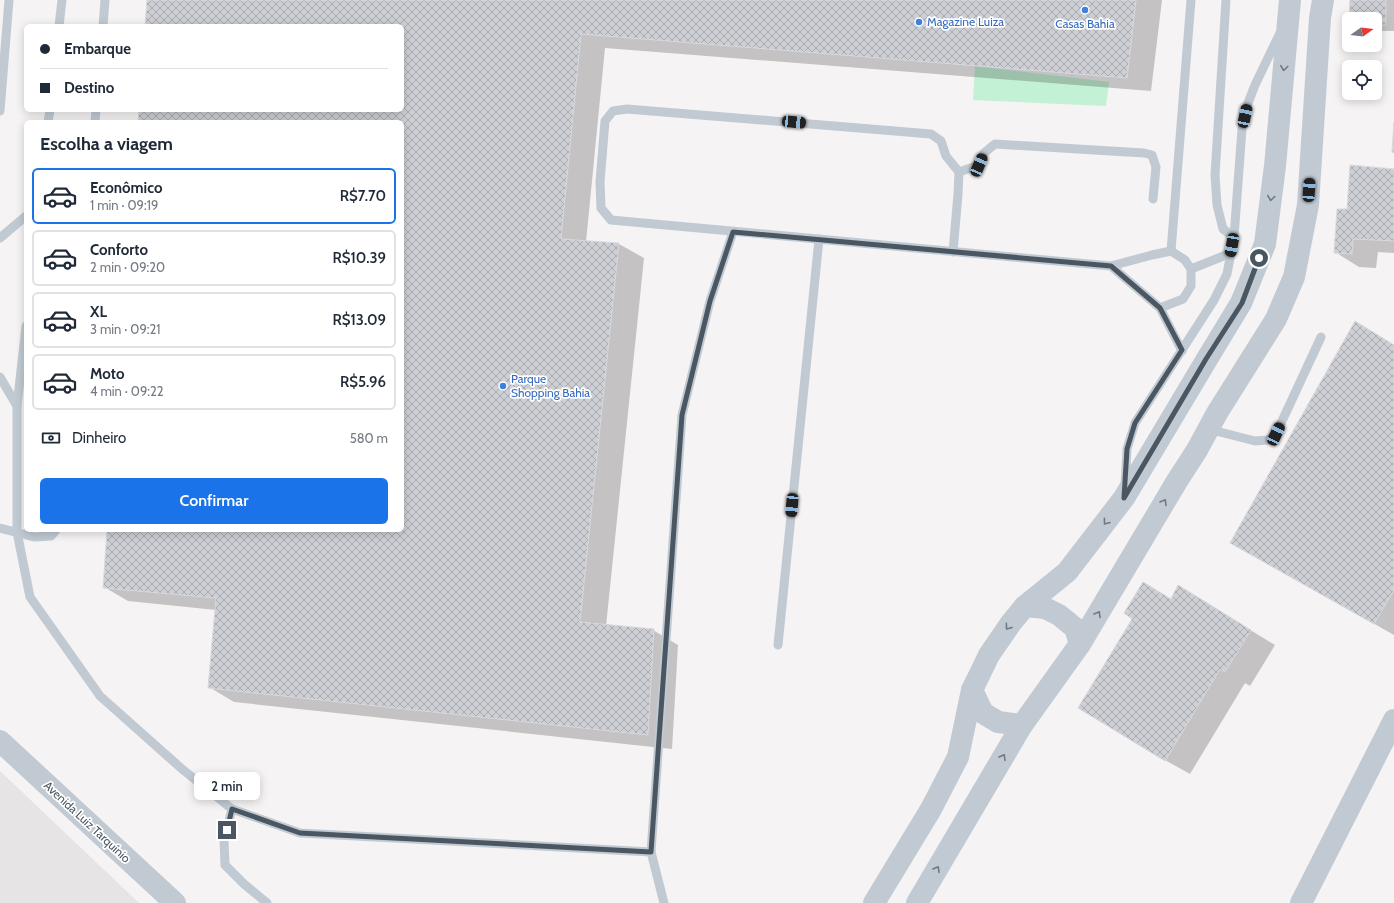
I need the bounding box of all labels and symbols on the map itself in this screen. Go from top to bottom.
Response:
marker: Casas Bahia [1080,5,1090,15]
north arrow [1342,12,1382,52]
place label: Magazine Luiza [927,14,1004,29]
place label: Casas Bahia [1055,16,1115,31]
marker: Magazine Luiza [914,17,924,27]
one-way arrow [1280,65,1289,71]
car [1237,103,1253,129]
car [782,115,806,129]
car [969,152,989,178]
car [1302,178,1316,202]
one-way arrow [1267,194,1276,201]
car [1224,232,1240,258]
route start [1250,249,1268,267]
place label: Parque Shopping Bahia [511,371,590,400]
marker: Parque Shopping Bahia [498,381,508,391]
car [1265,421,1287,447]
car [785,493,799,517]
one-way arrow [1160,499,1167,506]
one-way arrow [1104,518,1111,525]
one-way arrow [1093,611,1101,618]
one-way arrow [1006,622,1013,629]
one-way arrow [998,754,1005,761]
callout: 2 min [194,772,260,800]
street label: Avenida Luiz Tarquínio [41,778,134,866]
route end [218,821,236,839]
one-way arrow [933,866,940,873]

